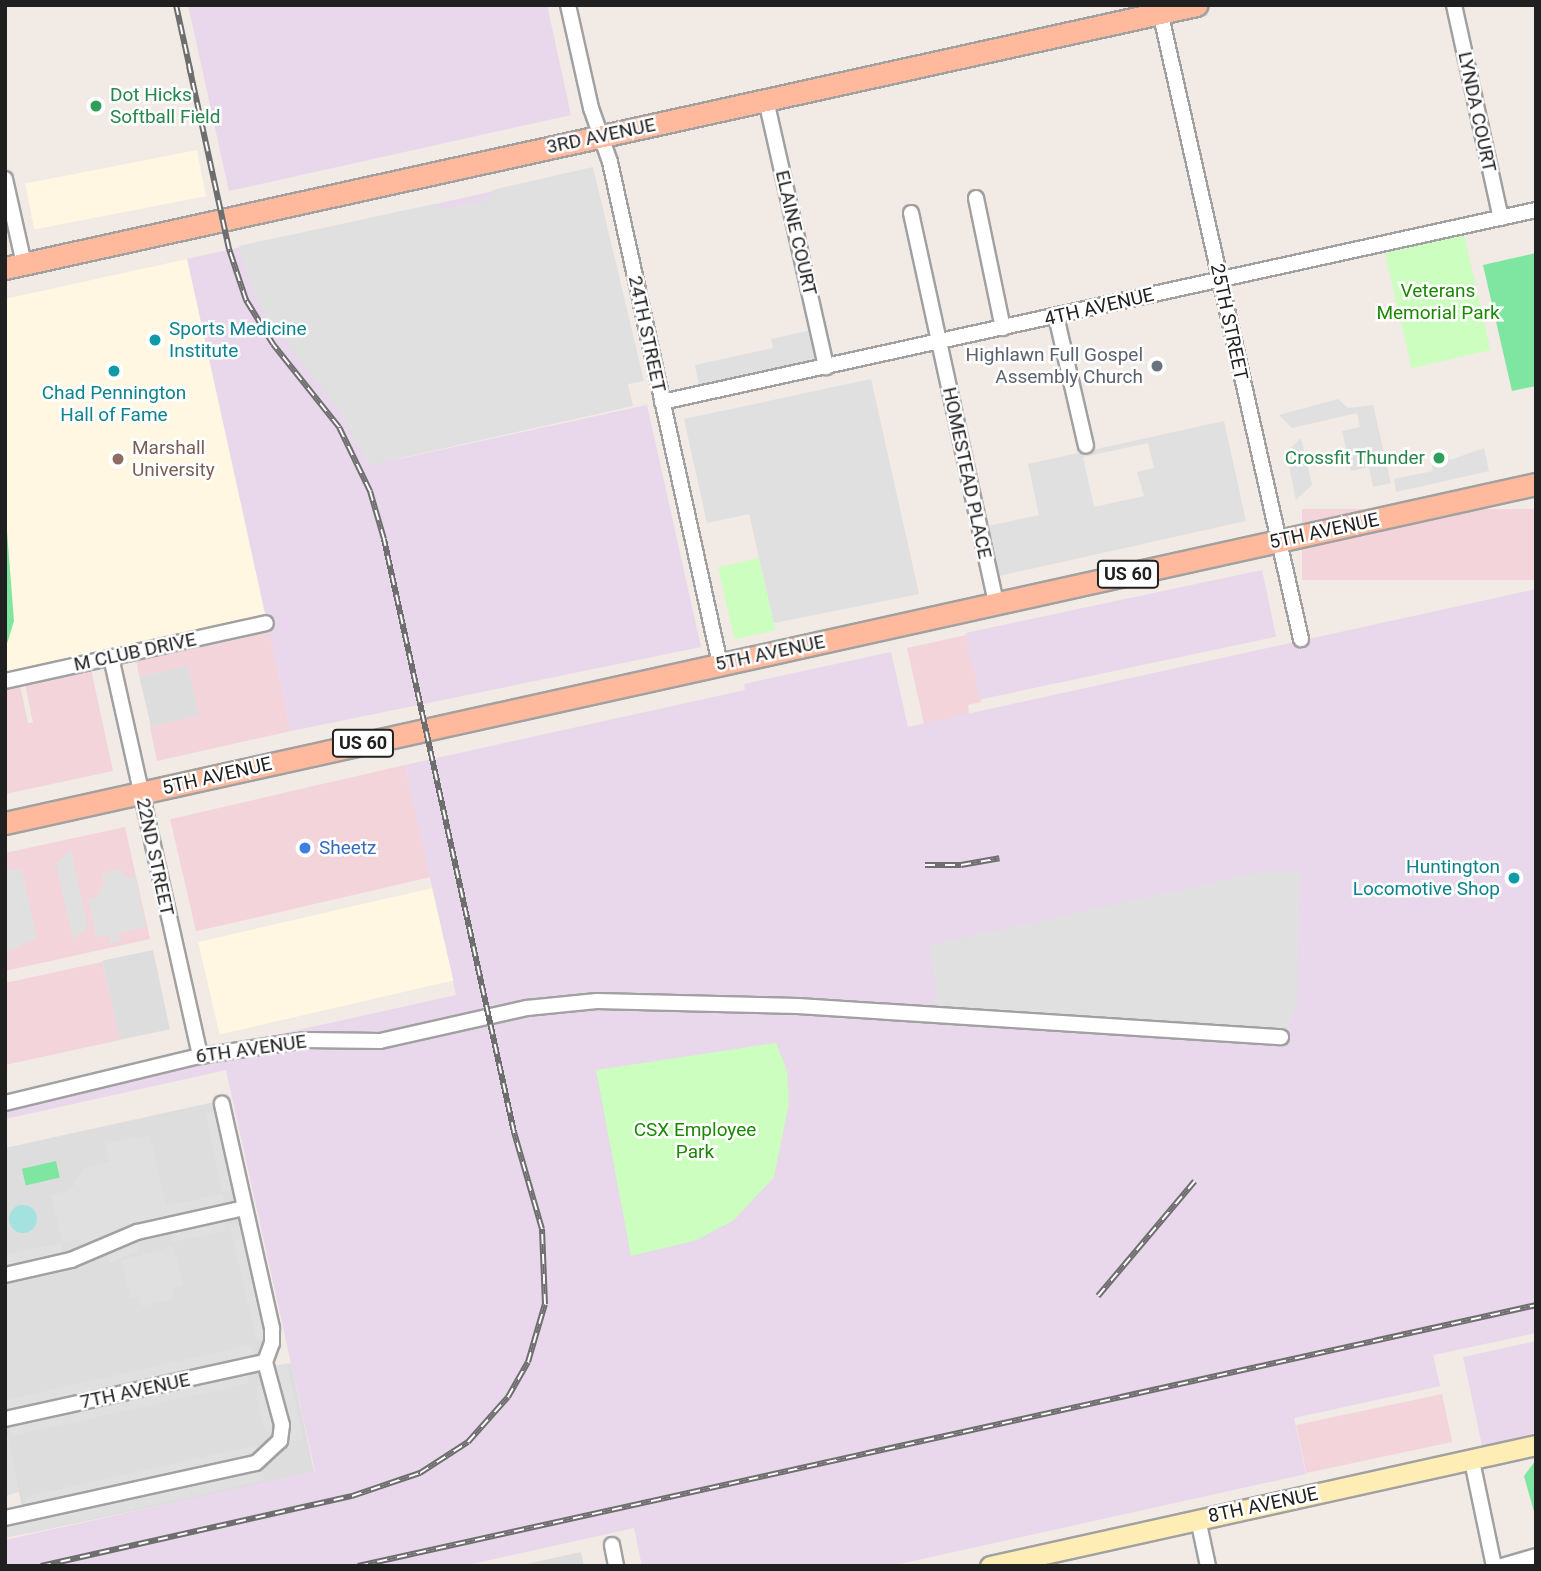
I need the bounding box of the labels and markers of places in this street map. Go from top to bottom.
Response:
place label: Dot Hicks Softball Field [110,84,220,128]
marker: Dot Hicks Softball Field [88,98,104,114]
place label: Sports Medicine Institute [169,318,307,362]
marker: Sports Medicine Institute [147,332,163,348]
place label: Highlawn Full Gospel Assembly Church [966,344,1143,388]
marker: Highlawn Full Gospel Assembly Church [1149,358,1165,374]
marker: Chad Pennington Hall of Fame [106,363,122,379]
place label: Chad Pennington Hall of Fame [42,382,186,426]
place label: Marshall University [132,437,215,481]
place label: Crossfit Thunder [1284,447,1425,469]
marker: Crossfit Thunder [1431,450,1447,466]
marker: Marshall University [110,451,126,467]
place label: Sheetz [319,837,377,859]
marker: Sheetz [297,840,313,856]
place label: Huntington Locomotive Shop [1353,856,1500,900]
marker: Huntington Locomotive Shop [1506,870,1522,886]

